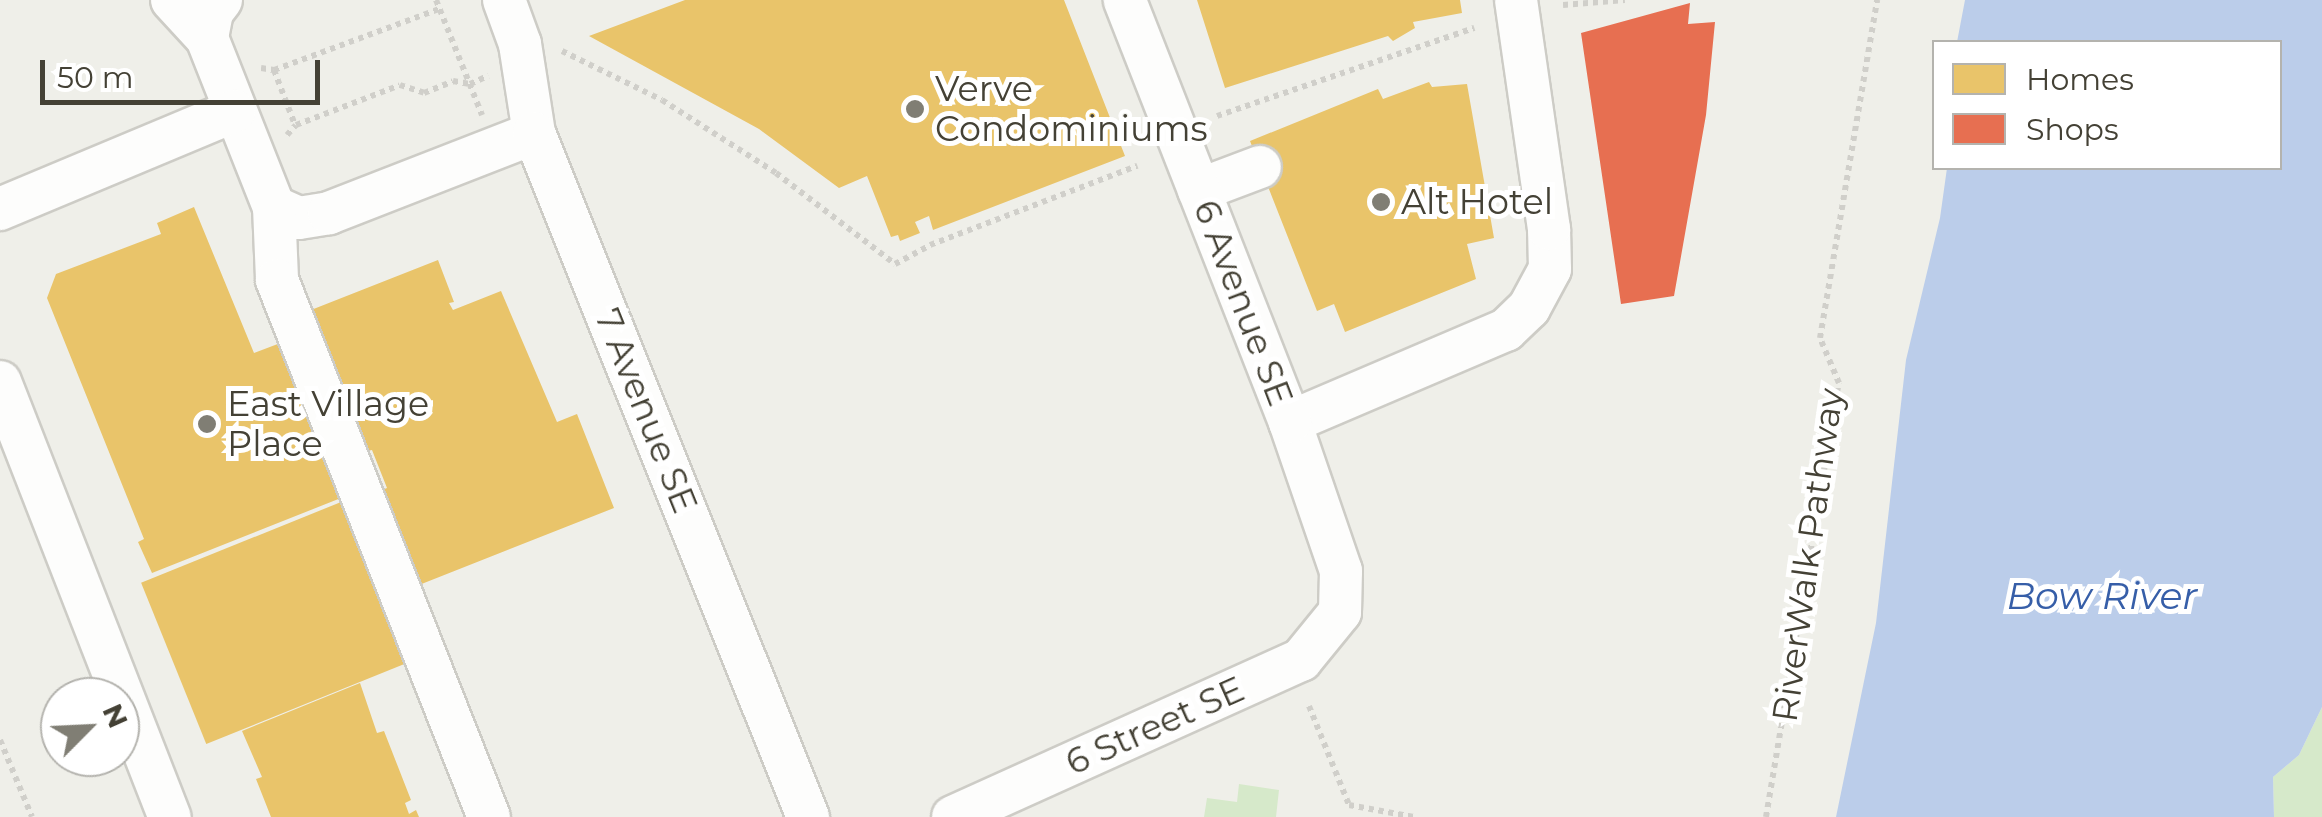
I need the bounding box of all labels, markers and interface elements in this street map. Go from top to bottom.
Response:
scale bar [45,40,325,102]
legend [1932,40,2282,170]
text: 50 m [57,59,134,96]
text: Homes [2026,61,2134,98]
place label: Verve Condominiums [935,68,1208,150]
marker: Verve Condominiums [904,98,926,120]
text: Shops [2026,111,2119,148]
place label: Alt Hotel [1401,181,1553,223]
marker: Alt Hotel [1370,191,1392,213]
street label: 6 Avenue SE [1185,194,1301,412]
street label: 7 Avenue SE [586,303,706,519]
place label: East Village Place [227,383,429,465]
street label: RiverWalk Pathway [1764,386,1852,724]
marker: East Village Place [196,413,218,435]
water label: Bow River [2006,573,2198,619]
street label: 6 Street SE [1059,668,1251,784]
north arrow [40,677,140,777]
text: N [95,698,136,733]

